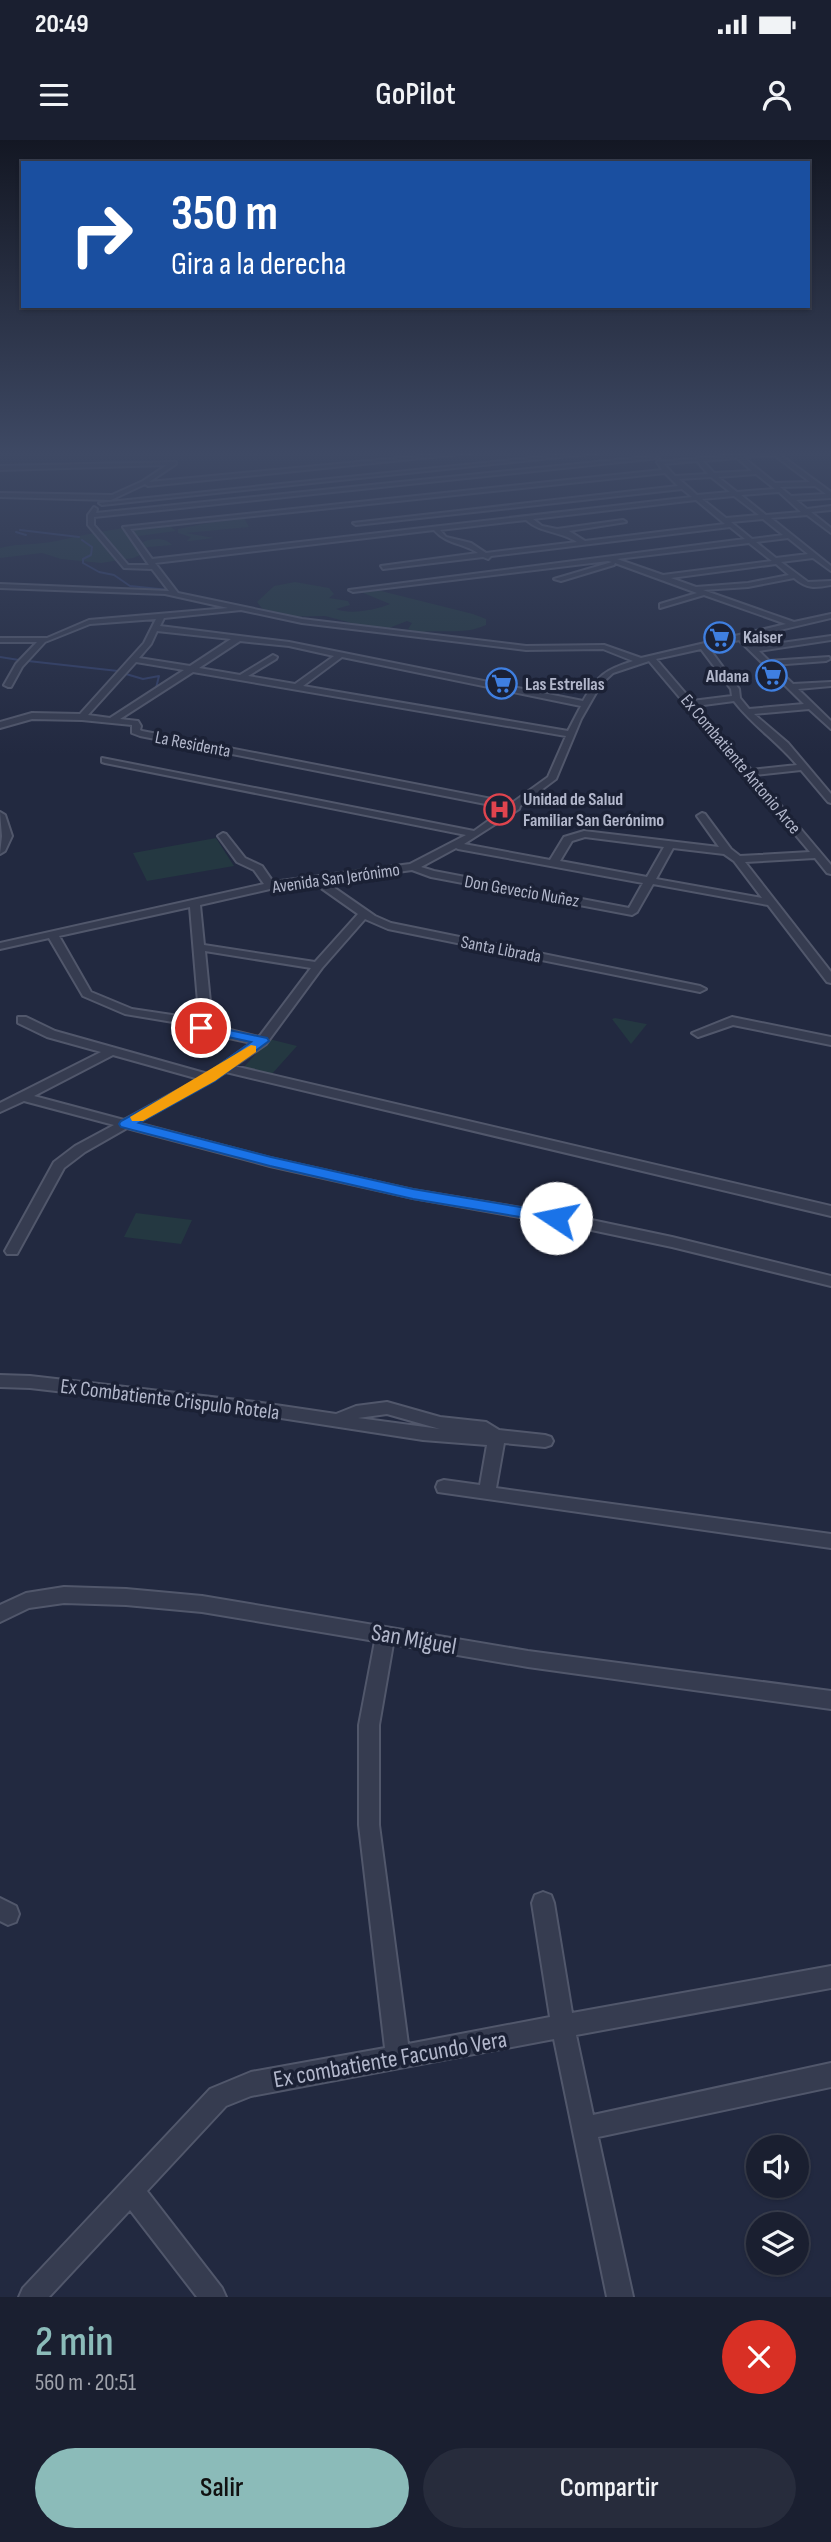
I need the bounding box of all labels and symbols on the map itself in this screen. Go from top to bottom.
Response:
supermarket icon: Kaiser [703,620,737,654]
place label: Kaiser [743,627,783,648]
supermarket icon: Aldana [755,659,789,693]
place label: Aldana [705,666,749,687]
supermarket icon: Las Estrellas [485,667,519,701]
place label: Las Estrellas [525,674,605,695]
street label: Ex Combatiente Antonio Arce [676,690,805,838]
street label: La Residenta [153,727,233,762]
place label: Unidad de Salud Familiar San Gerónimo [523,789,664,831]
hospital icon: Unidad de Salud Familiar San Gerónimo [483,792,517,826]
street label: Avenida San Jerónimo [270,859,401,898]
street label: Don Gevecio Nuñez [463,871,581,912]
street label: Santa Librada [459,931,543,968]
pin [171,998,231,1058]
position arrow [519,1181,593,1255]
street label: Ex Combatiente Crispulo Rotela [59,1374,281,1425]
street label: San Miguel [369,1618,459,1661]
street label: Ex combatiente Facundo Vera [271,2025,509,2094]

